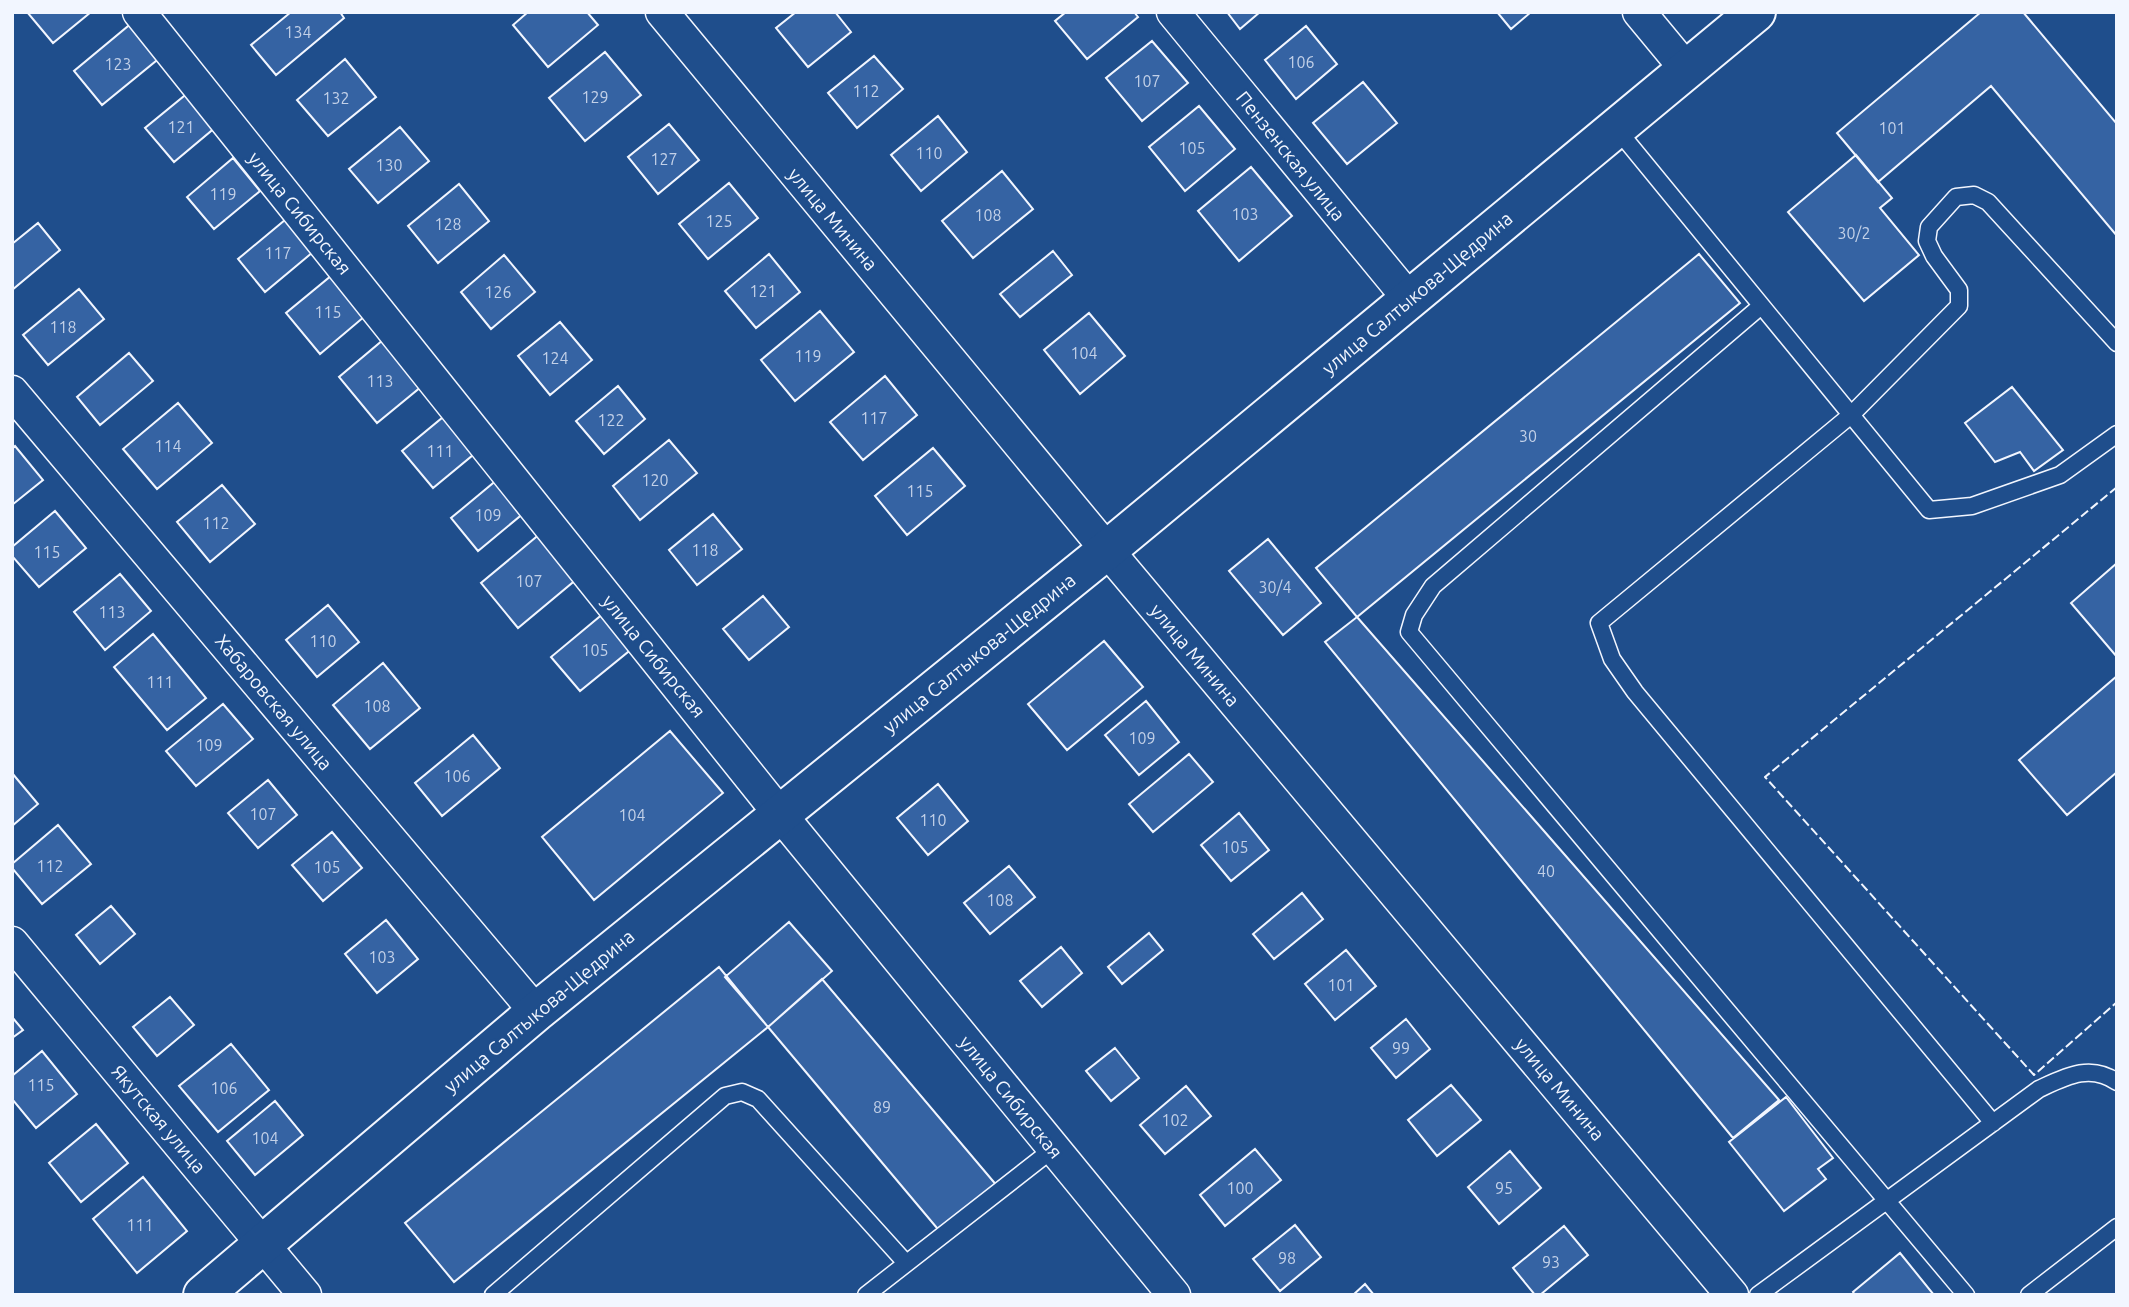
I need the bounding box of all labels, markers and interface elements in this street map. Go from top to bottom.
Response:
house number: 134 [284,23,312,41]
house number: 106 [1287,53,1315,71]
house number: 123 [104,55,132,73]
house number: 107 [1133,72,1161,90]
house number: 112 [852,82,880,100]
street label: Пензенская улица [1232,87,1350,225]
house number: 129 [581,88,609,106]
house number: 132 [322,89,350,107]
house number: 121 [167,118,195,136]
house number: 101 [1878,119,1906,137]
house number: 105 [1178,139,1206,157]
house number: 110 [915,144,943,162]
street label: улица Сибирская [244,147,356,279]
house number: 127 [650,150,678,168]
house number: 130 [375,156,403,174]
street label: улица Минина [784,163,882,275]
house number: 119 [209,185,237,203]
house number: 103 [1231,205,1259,223]
house number: 108 [974,206,1002,224]
street label: улица Салтыкова-Щедрина [1317,207,1517,379]
house number: 125 [705,212,733,230]
house number: 128 [434,215,462,233]
house number: 30/2 [1838,224,1870,242]
house number: 117 [264,244,292,262]
house number: 121 [749,282,777,300]
house number: 126 [484,283,512,301]
house number: 115 [314,303,342,321]
house number: 118 [49,318,77,336]
house number: 104 [1070,344,1098,362]
house number: 119 [794,347,822,365]
house number: 124 [541,349,569,367]
house number: 113 [366,372,394,390]
house number: 117 [860,409,888,427]
house number: 122 [597,411,625,429]
house number: 30 [1519,427,1537,445]
house number: 114 [154,437,182,455]
house number: 111 [426,442,454,460]
house number: 120 [641,471,669,489]
house number: 115 [906,482,934,500]
house number: 109 [474,506,502,524]
house number: 112 [202,514,230,532]
house number: 118 [691,541,719,559]
house number: 115 [33,543,61,561]
street label: улица Салтыкова-Щедрина [878,569,1080,737]
house number: 107 [515,572,543,590]
house number: 30/4 [1259,578,1291,596]
street label: улица Сибирская [598,590,710,722]
street label: улица Минина [1146,599,1244,711]
house number: 113 [98,603,126,621]
street label: Хабаровская улица [211,630,337,774]
house number: 110 [309,632,337,650]
house number: 105 [581,641,609,659]
house number: 111 [146,673,174,691]
house number: 108 [363,697,391,715]
house number: 109 [1128,729,1156,747]
house number: 109 [195,736,223,754]
house number: 106 [443,767,471,785]
house number: 107 [249,805,277,823]
house number: 104 [618,806,646,824]
house number: 110 [919,811,947,829]
house number: 105 [1221,838,1249,856]
house number: 112 [36,857,64,875]
house number: 105 [313,858,341,876]
house number: 40 [1537,862,1555,880]
house number: 108 [986,891,1014,909]
street label: улица Салтыкова-Щедрина [439,925,639,1097]
house number: 103 [368,948,396,966]
house number: 101 [1327,976,1355,994]
street label: улица Сибирская [955,1031,1067,1163]
street label: улица Минина [1511,1033,1609,1145]
house number: 99 [1392,1039,1410,1057]
street label: Якутская улица [107,1060,211,1178]
house number: 115 [27,1076,55,1094]
house number: 106 [210,1079,238,1097]
house number: 89 [873,1098,891,1116]
house number: 102 [1161,1111,1189,1129]
house number: 104 [251,1129,279,1147]
house number: 100 [1226,1179,1254,1197]
house number: 95 [1495,1179,1513,1197]
house number: 111 [126,1216,154,1234]
house number: 98 [1278,1249,1296,1267]
house number: 93 [1542,1253,1560,1271]

